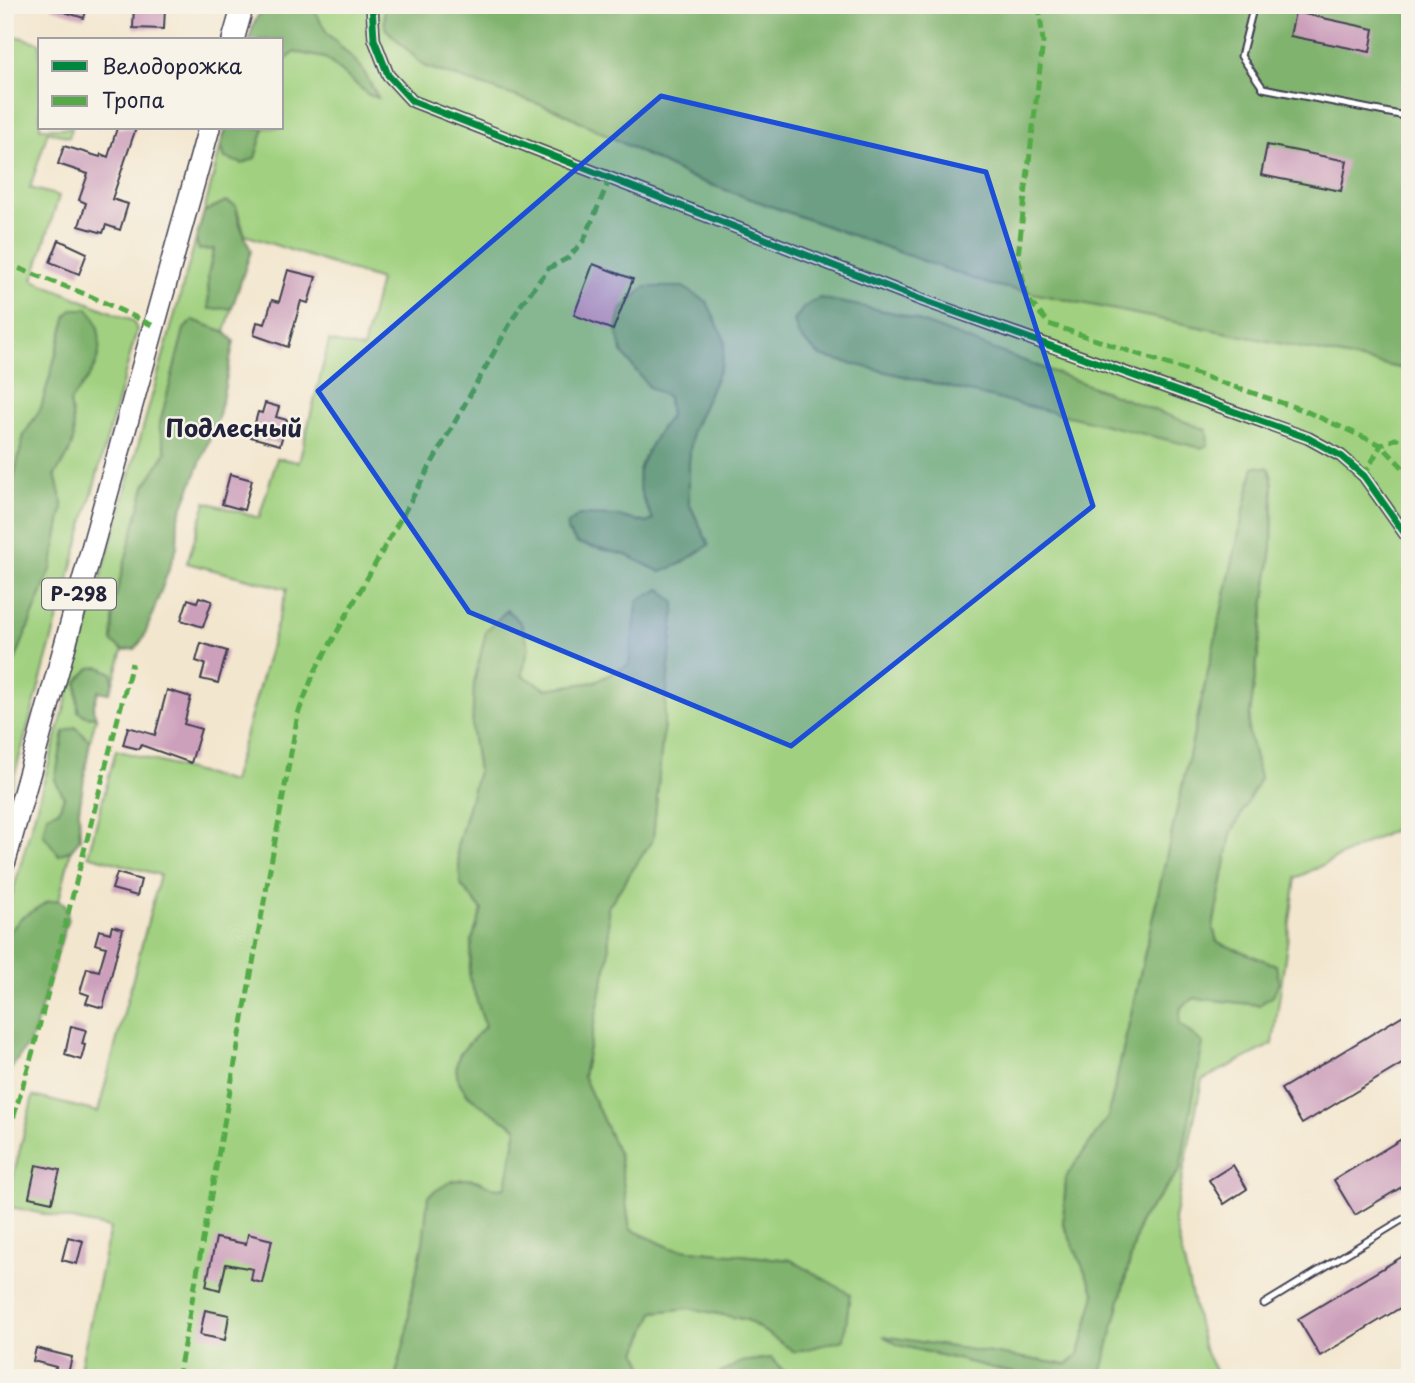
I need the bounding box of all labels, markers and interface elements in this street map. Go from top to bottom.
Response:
legend [38,38,284,130]
text: Велодорожка [102,49,243,81]
text: Тропа [102,83,164,115]
district label: Подлесный [166,409,302,445]
road number: Р-298 [42,579,116,610]

